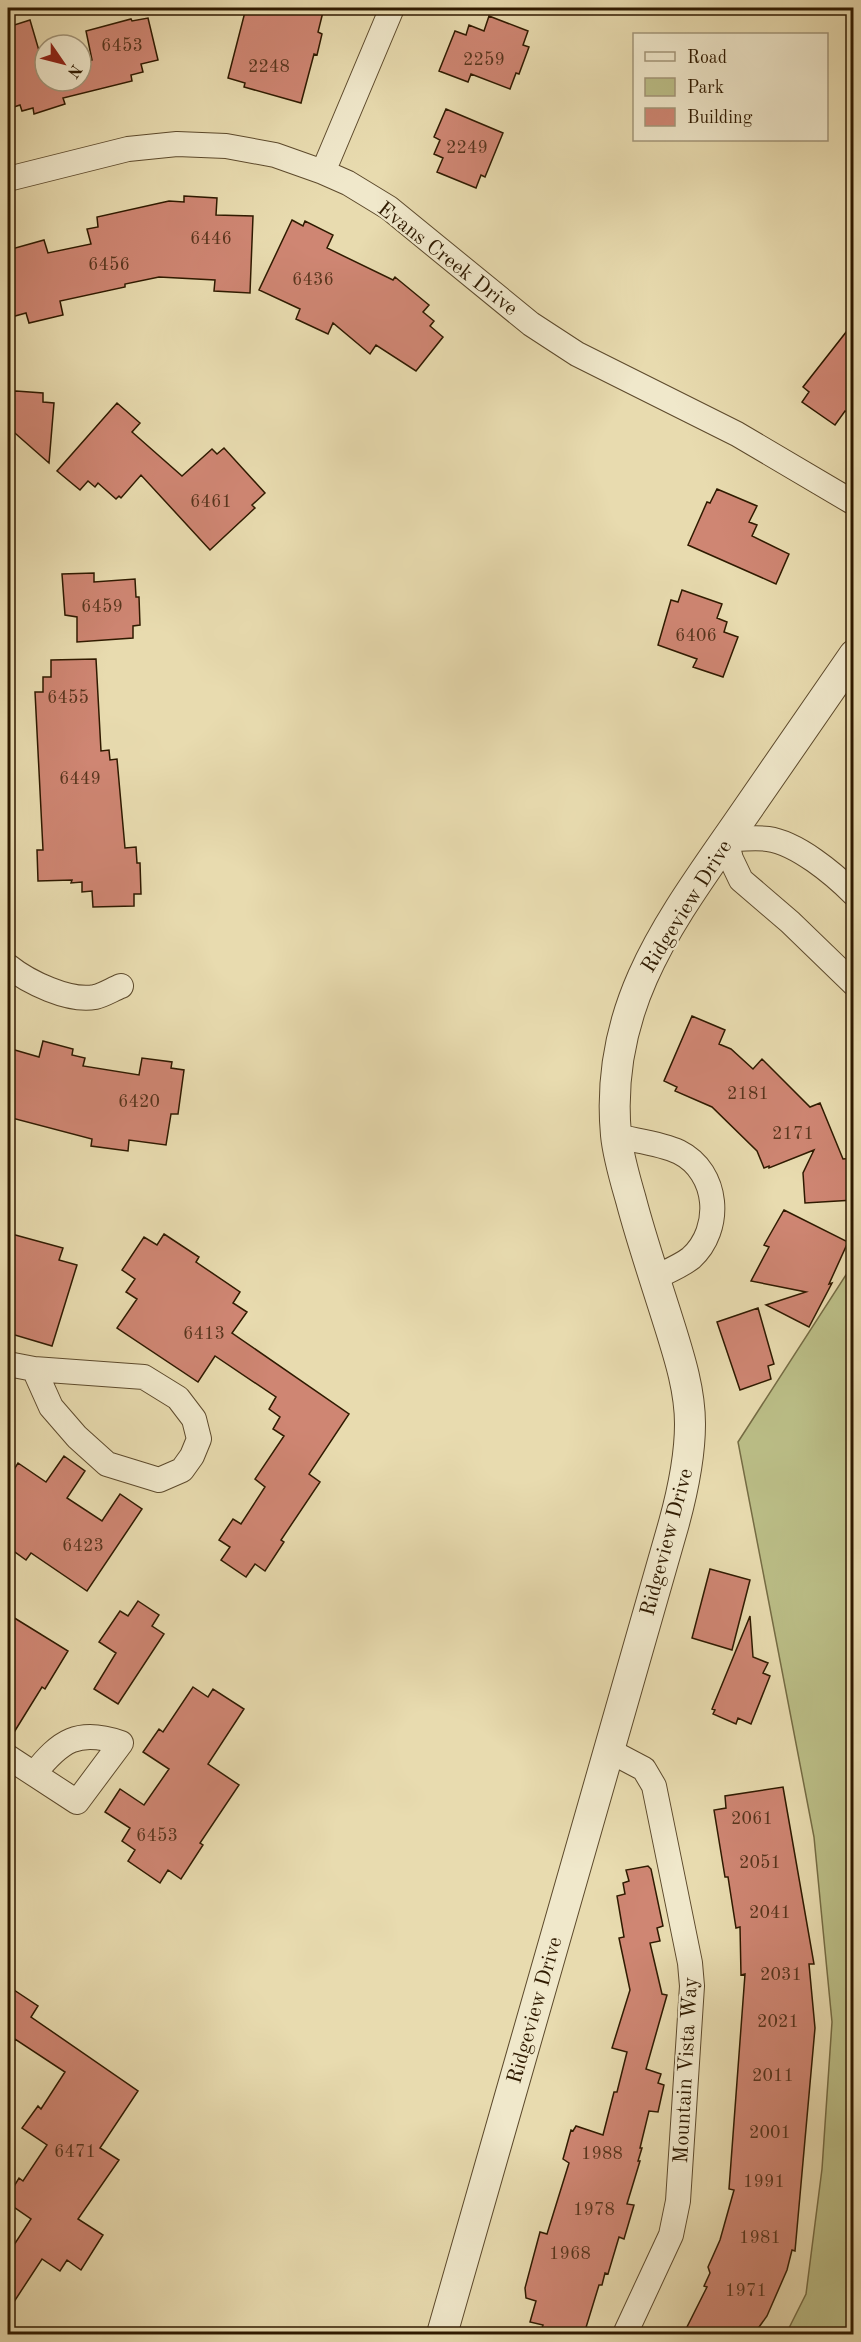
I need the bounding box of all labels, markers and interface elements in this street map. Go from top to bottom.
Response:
north arrow [33,33,93,93]
legend [633,33,828,141]
house number: 6453 [101,37,143,55]
text: Road [687,49,727,67]
house number: 2259 [463,51,505,69]
house number: 2248 [248,58,290,76]
text: N [63,61,84,81]
text: Park [687,79,724,97]
text: Building [687,109,753,127]
house number: 2249 [446,139,488,157]
street label: Evans Creek Drive [373,198,521,320]
house number: 6446 [190,230,232,248]
house number: 6456 [88,256,130,274]
house number: 6436 [292,271,334,289]
house number: 6461 [190,493,232,511]
house number: 6459 [81,598,123,616]
house number: 6406 [675,627,717,645]
house number: 6455 [47,689,89,707]
house number: 6449 [59,770,101,788]
street label: Ridgeview Drive [638,837,736,977]
house number: 2181 [727,1085,769,1103]
house number: 6420 [118,1093,160,1111]
house number: 2171 [772,1125,814,1143]
house number: 6413 [183,1325,225,1343]
street label: Ridgeview Drive [638,1466,697,1618]
house number: 6423 [62,1537,104,1555]
house number: 2061 [731,1810,773,1828]
house number: 6453 [136,1827,178,1845]
house number: 2051 [739,1854,781,1872]
house number: 2041 [749,1904,791,1922]
street label: Ridgeview Drive [504,1935,566,2086]
house number: 2031 [760,1966,802,1984]
street label: Mountain Vista Way [671,1976,702,2164]
house number: 2021 [757,2013,799,2031]
house number: 2011 [752,2067,794,2085]
house number: 2001 [749,2124,791,2142]
house number: 6471 [54,2143,96,2161]
house number: 1988 [581,2145,623,2163]
house number: 1991 [743,2173,785,2191]
house number: 1978 [573,2201,615,2219]
house number: 1981 [739,2229,781,2247]
house number: 1968 [549,2245,591,2263]
house number: 1971 [725,2282,767,2300]

